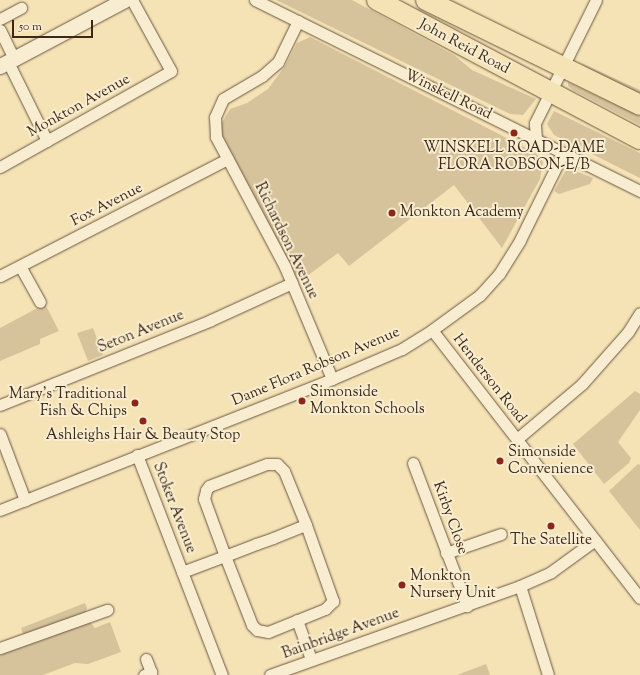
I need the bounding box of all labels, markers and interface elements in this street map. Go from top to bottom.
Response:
scale bar [14,12,95,38]
street label: John Reid Road [416,16,512,78]
text: 50 m [19,18,42,36]
street label: Winskell Road [401,66,495,124]
street label: Monkton Avenue [25,70,133,142]
marker: WINSKELL ROAD-DAME FLORA ROBSON-E/B [509,128,519,138]
place label: WINSKELL ROAD-DAME FLORA ROBSON-E/B [423,139,605,174]
street label: Fox Avenue [68,179,146,231]
street label: Richardson Avenue [250,180,322,302]
place label: Monkton Academy [400,204,524,222]
marker: Monkton Academy [387,208,397,218]
street label: Seton Avenue [95,307,187,357]
street label: Dame Flora Robson Avenue [229,323,403,411]
street label: Henderson Road [449,331,529,427]
place label: Simonside Monkton Schools [310,383,425,418]
place label: Mary's Traditional Fish & Chips [9,385,127,420]
marker: Simonside Monkton Schools [297,396,307,406]
marker: Mary's Traditional Fish & Chips [130,398,140,408]
marker: Ashleighs Hair & Beauty Stop [138,416,148,426]
place label: Ashleighs Hair & Beauty Stop [46,427,240,445]
place label: Simonside Convenience [508,443,593,478]
marker: Simonside Convenience [495,456,505,466]
street label: Stoker Avenue [148,460,200,556]
street label: Kirby Close [429,479,471,557]
marker: The Satellite [546,521,556,531]
place label: The Satellite [510,532,592,550]
place label: Monkton Nursery Unit [410,567,496,602]
marker: Monkton Nursery Unit [397,580,407,590]
street label: Bainbridge Avenue [280,604,402,664]

